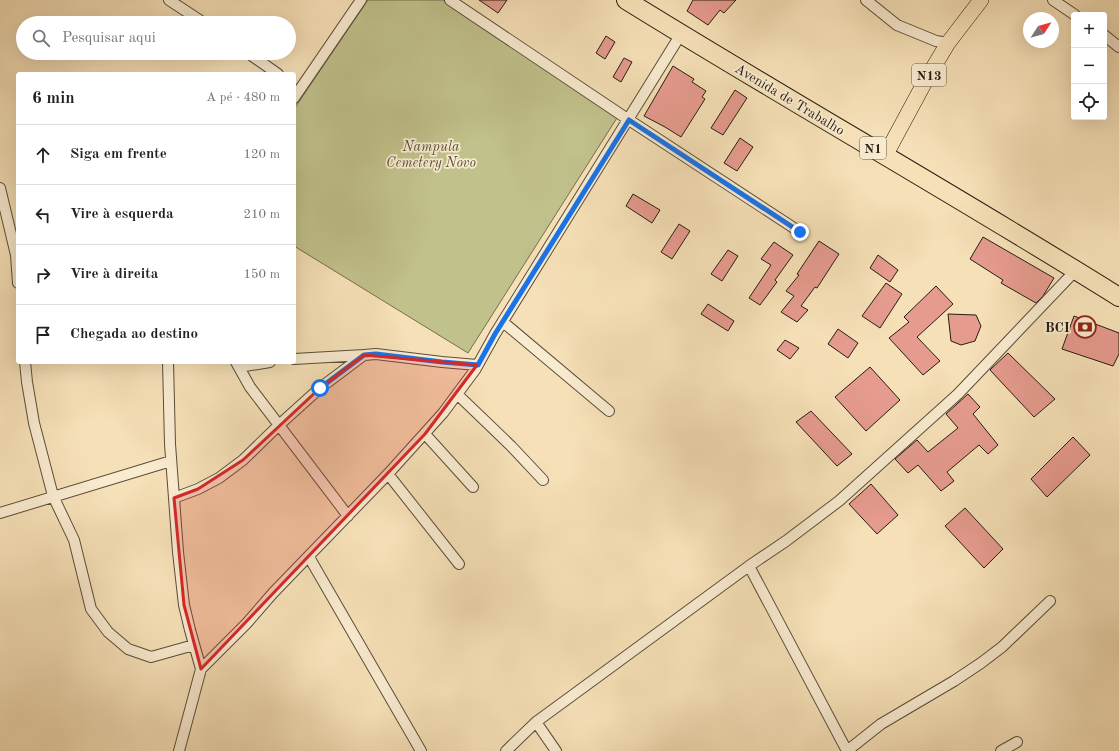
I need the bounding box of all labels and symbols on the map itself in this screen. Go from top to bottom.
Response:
north arrow [1023,12,1059,48]
street label: Avenida de Trabalho [732,62,847,138]
road number: N13 [912,64,946,86]
road number: N1 [860,137,886,159]
park label: Nampula Cemetery Novo [386,140,476,171]
route end [791,223,809,241]
bank icon: BCI [1072,314,1098,340]
place label: BCI [1045,321,1070,335]
route start [311,379,329,397]

